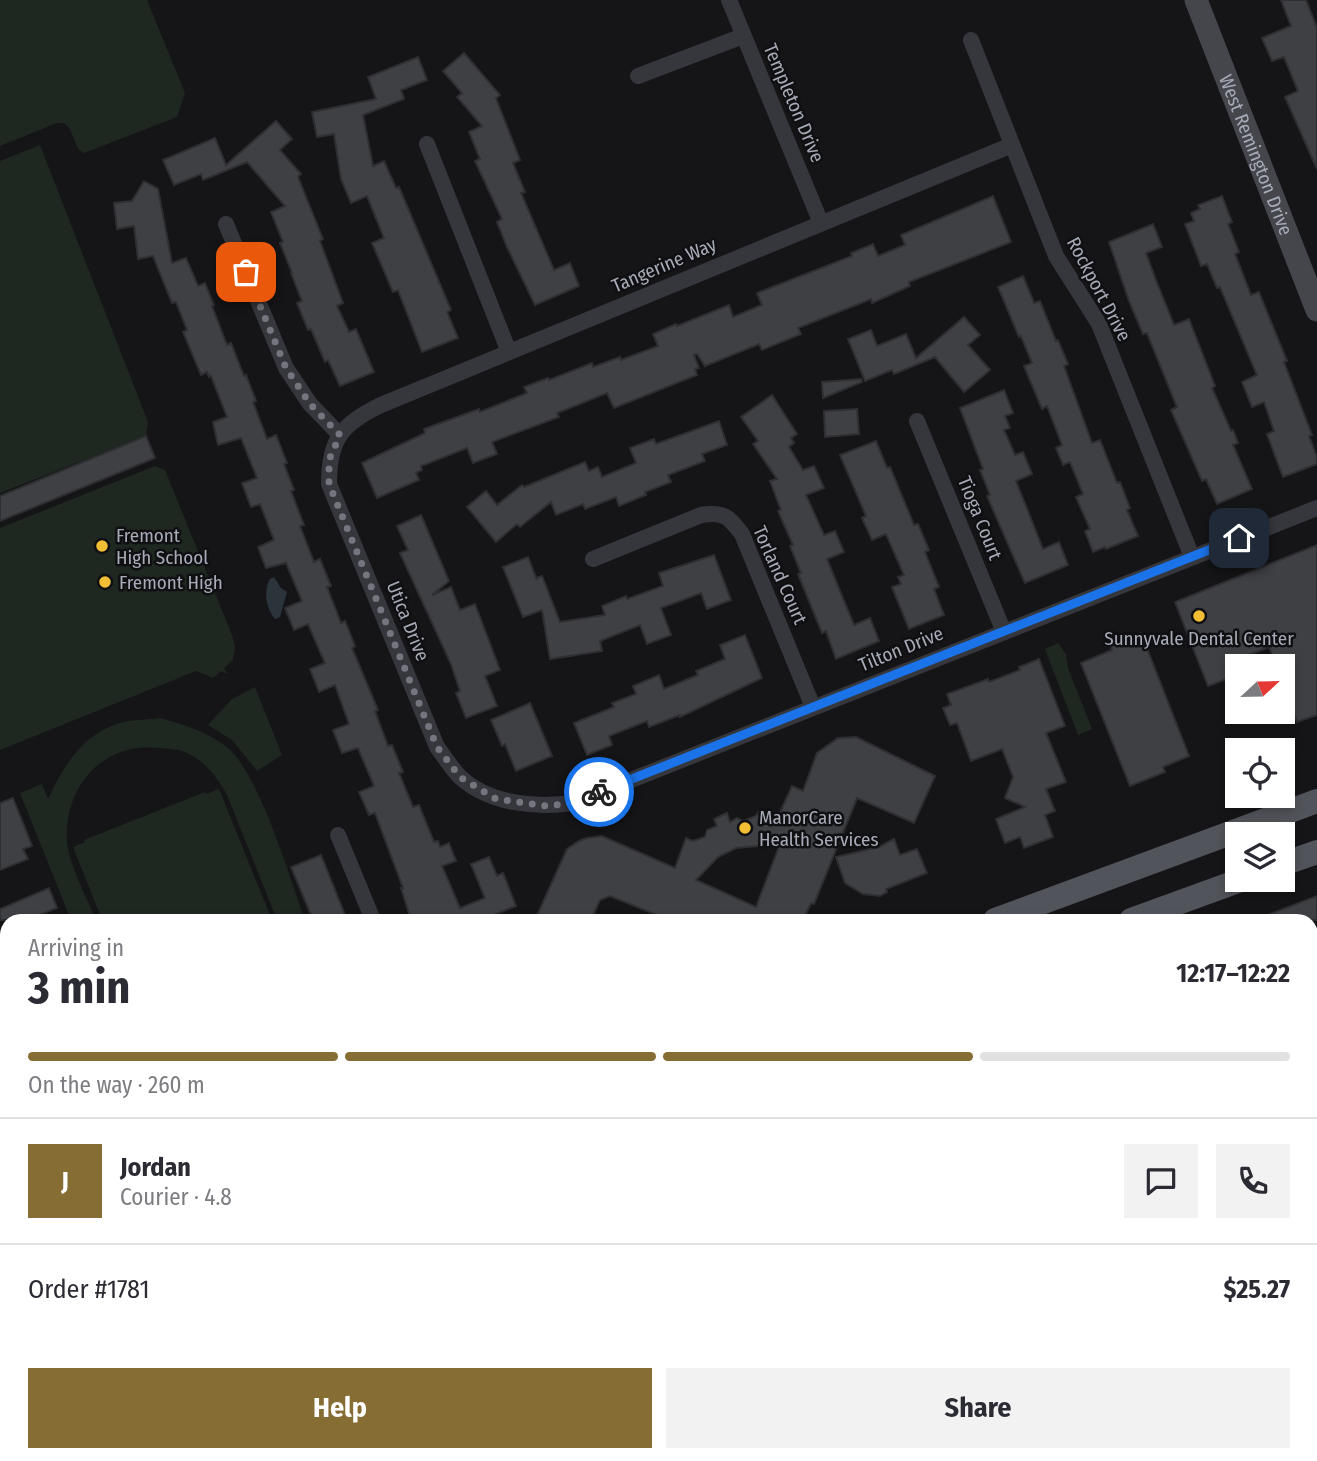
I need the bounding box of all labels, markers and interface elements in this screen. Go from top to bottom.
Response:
street label: Templeton Drive [759,40,829,166]
street label: West Remington Drive [1215,71,1298,238]
street label: Tangerine Way [608,232,720,297]
street label: Rockport Drive [1062,233,1136,345]
pin [216,242,276,302]
icon: bag [227,253,265,291]
street label: Tioga Court [953,473,1007,564]
pin [1209,508,1269,568]
icon: home [1220,519,1258,557]
street label: Torland Court [748,522,812,628]
place label: Fremont High School [116,524,208,569]
marker: Fremont High School [94,538,110,554]
place label: Fremont High [119,571,223,594]
marker: Fremont High [97,574,113,590]
street label: Utica Drive [382,578,434,664]
marker: Sunnyvale Dental Center [1191,608,1207,624]
street label: Tilton Drive [855,622,947,676]
place label: Sunnyvale Dental Center [1104,627,1294,650]
north arrow [1225,654,1295,724]
map controls [1225,654,1295,892]
button: locate [1225,738,1295,808]
courier [564,757,634,827]
icon: bike [580,773,618,811]
place label: ManorCare Health Services [759,806,879,851]
marker: ManorCare Health Services [737,820,753,836]
button: layers [1225,822,1295,892]
text: Arriving in [28,934,124,962]
text: 12:17–12:22 [1176,958,1290,989]
text: 3 min [28,960,130,1015]
text: On the way · 260 m [28,1071,205,1099]
button: chat [1124,1144,1198,1218]
button: phone [1216,1144,1290,1218]
text: Jordan [120,1152,191,1183]
text: J [61,1166,69,1197]
text: Courier · 4.8 [120,1183,232,1211]
text: Order #1781 [28,1274,150,1305]
text: $25.27 [1224,1274,1290,1305]
button: Help [28,1368,652,1448]
button: Share [666,1368,1290,1448]

